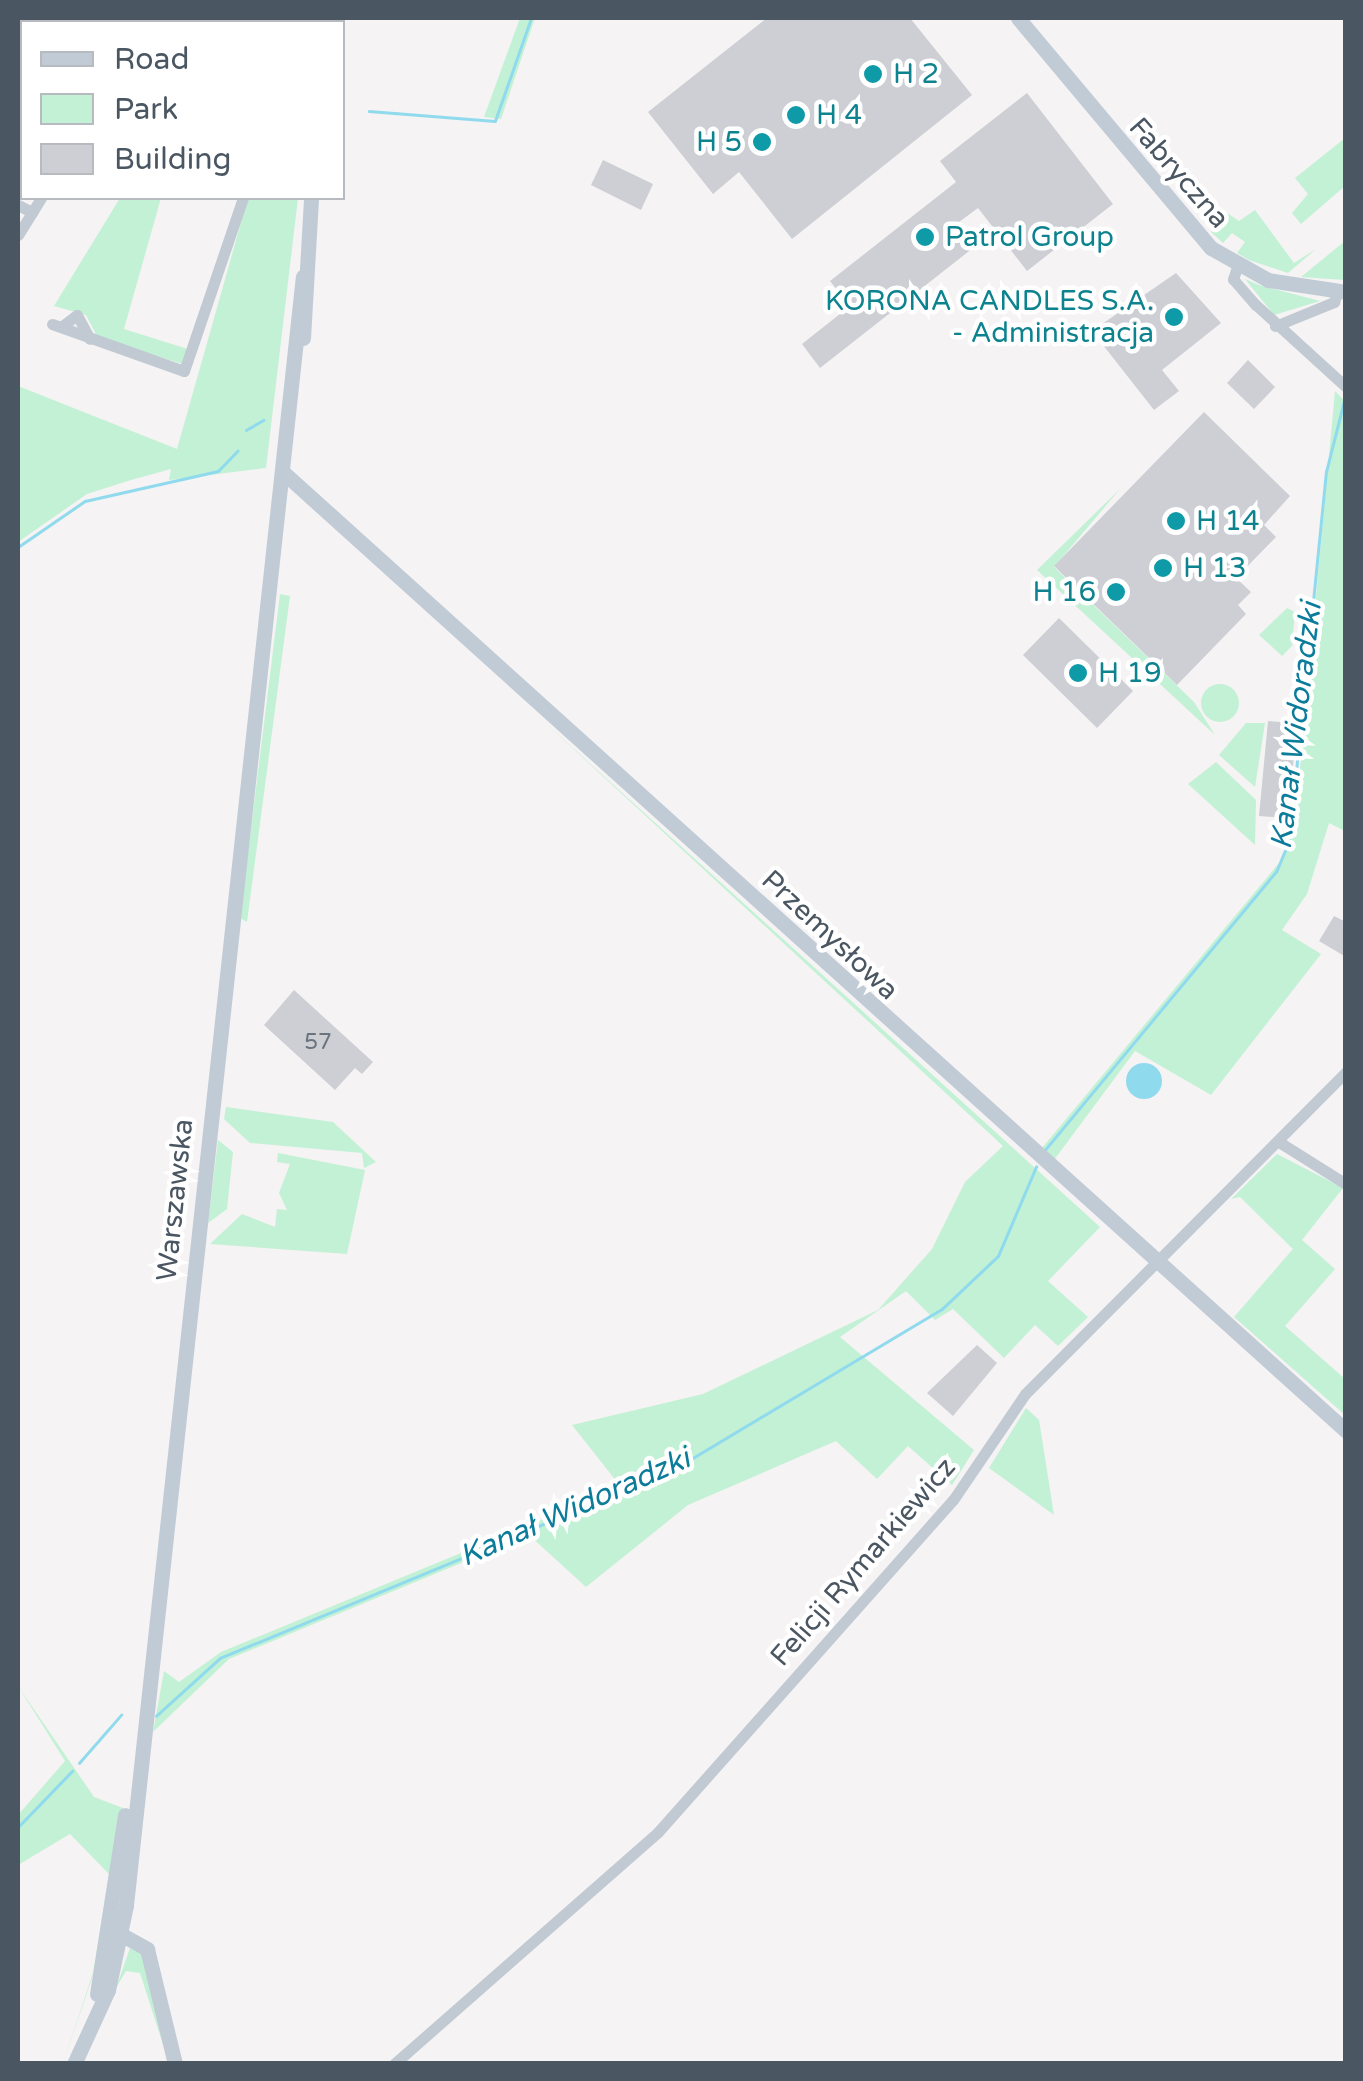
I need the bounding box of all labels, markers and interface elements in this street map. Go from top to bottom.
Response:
legend [20,20,345,200]
text: Road [114,41,189,78]
place label: H 2 [893,57,939,91]
marker: H 2 [862,63,884,85]
text: Park [114,91,178,128]
place label: H 4 [816,98,862,132]
marker: H 4 [785,104,807,126]
street label: Fabryczna [1122,111,1236,235]
place label: H 5 [696,125,742,159]
marker: H 5 [751,131,773,153]
text: Building [114,141,231,178]
place label: Patrol Group [945,220,1114,254]
marker: Patrol Group [914,226,936,248]
place label: KORONA CANDLES S.A. - Administracja [825,284,1154,350]
marker: KORONA CANDLES S.A. - Administracja [1163,306,1185,328]
place label: H 14 [1196,504,1260,538]
marker: H 14 [1165,510,1187,532]
place label: H 13 [1183,551,1247,585]
marker: H 13 [1152,557,1174,579]
place label: H 16 [1032,575,1096,609]
marker: H 16 [1105,581,1127,603]
water label: Kanał Widoradzki [1264,601,1330,851]
place label: H 19 [1098,656,1162,690]
marker: H 19 [1067,662,1089,684]
street label: Przemysłowa [755,863,905,1007]
house number: 57 [304,1030,332,1056]
street label: Warszawska [150,1117,200,1283]
water label: Kanał Widoradzki [454,1441,696,1575]
street label: Felicji Rymarkiewicz [763,1451,963,1673]

